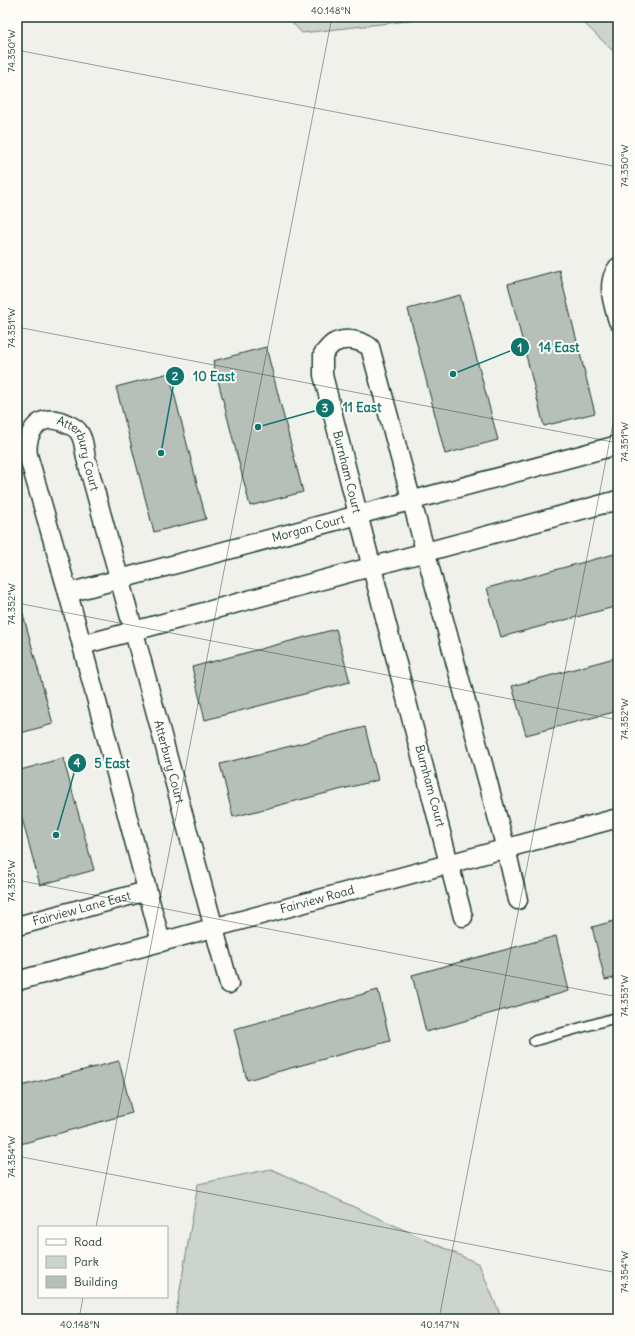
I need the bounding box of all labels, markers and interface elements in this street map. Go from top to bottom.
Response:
text: 40.148°N [311,4,351,17]
text: 74.350°W [5,30,18,72]
text: 74.350°W [618,145,631,187]
text: 74.351°W [5,308,18,348]
callout: 14 East [510,335,587,360]
text: 14 East [539,339,580,356]
text: 1 [518,340,522,355]
callout: 10 East [165,364,243,389]
text: 2 [172,368,179,383]
text: 10 East [193,368,236,385]
callout: 11 East [315,395,389,420]
text: 11 East [343,399,382,416]
text: 3 [322,400,329,415]
street label: Atterbury Court [55,412,103,492]
text: 74.351°W [618,422,631,462]
street label: Burnham Court [330,429,365,515]
street label: Morgan Court [270,511,346,545]
text: 74.352°W [5,583,18,625]
text: 74.352°W [618,698,631,740]
street label: Atterbury Court [151,718,188,805]
street label: Burnham Court [412,743,449,829]
callout: 5 East [67,751,138,776]
text: 4 [74,755,81,770]
text: 5 East [94,755,130,772]
text: 74.353°W [5,860,18,902]
street label: Fairview Road [278,882,356,916]
street label: Fairview Lane East [31,888,132,928]
text: 74.353°W [618,975,631,1017]
text: 74.354°W [5,1136,18,1178]
legend [38,1226,168,1298]
text: Road [74,1234,102,1249]
text: 74.354°W [618,1251,631,1293]
text: Park [74,1254,99,1269]
text: Building [74,1274,118,1289]
text: 40.148°N [60,1318,100,1331]
text: 40.147°N [421,1318,459,1331]

